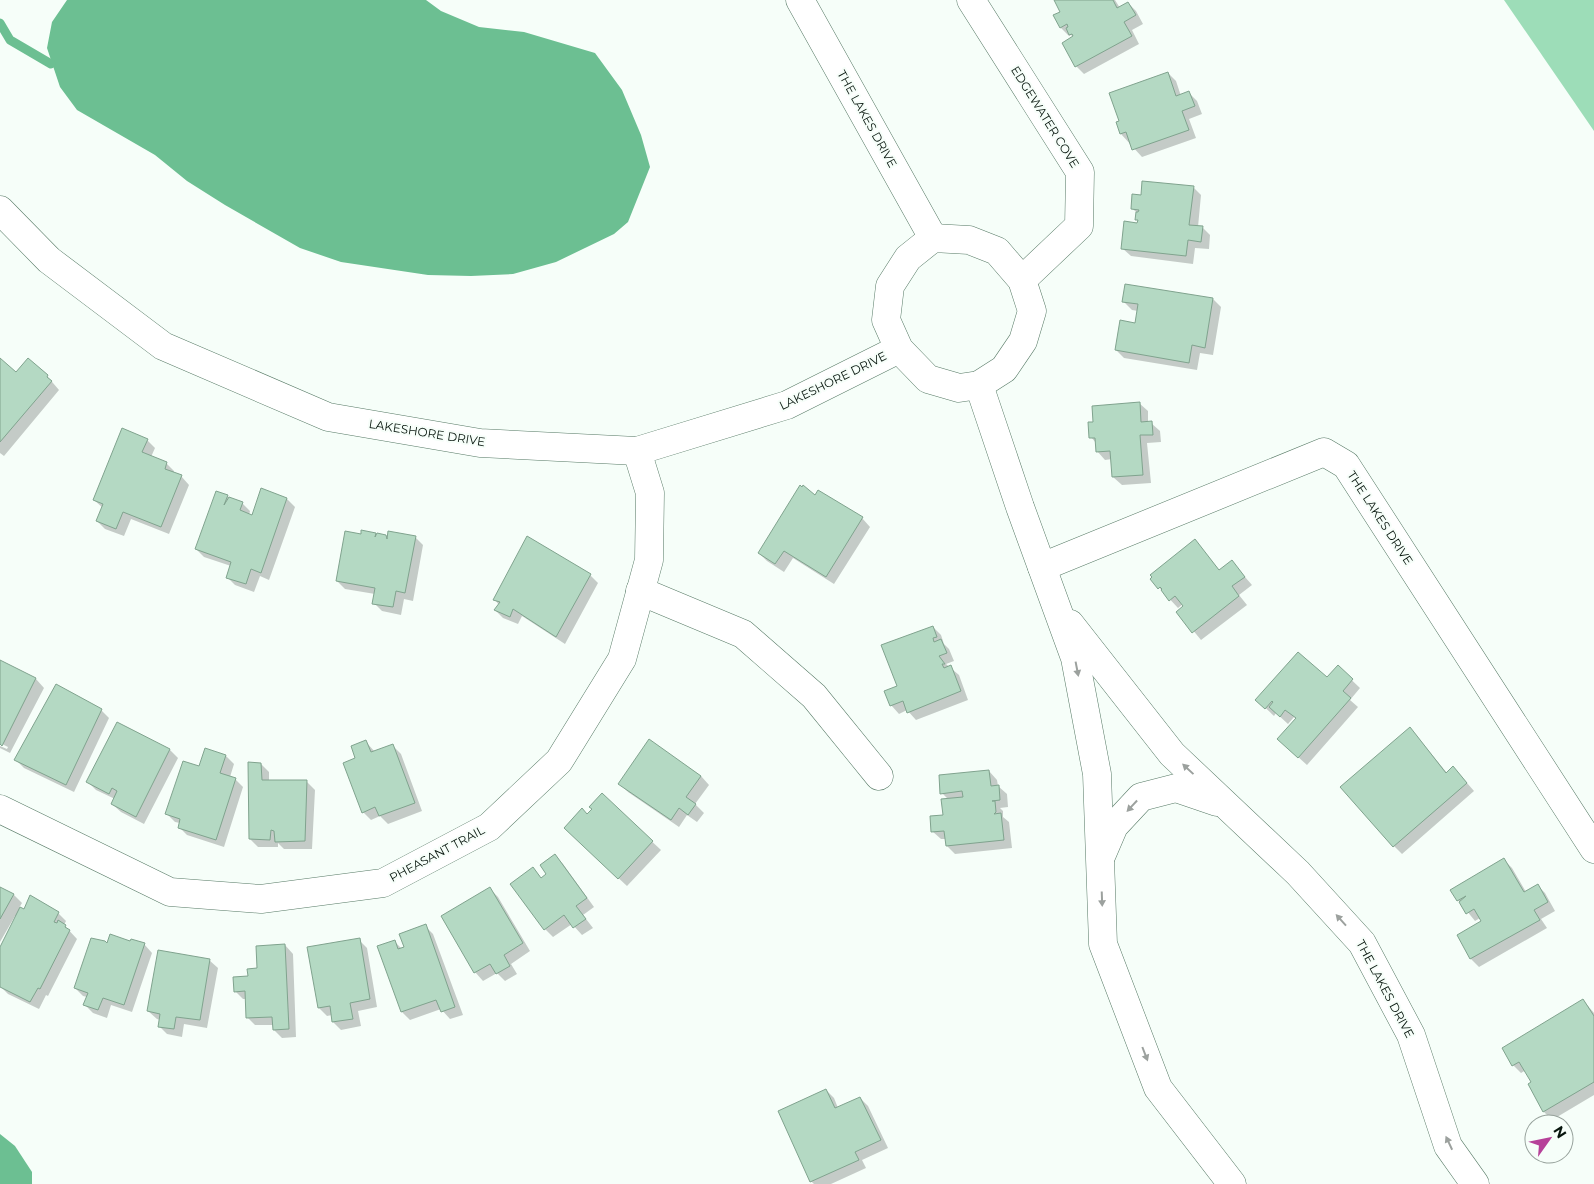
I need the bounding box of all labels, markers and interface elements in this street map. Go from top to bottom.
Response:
street label: EDGEWATER COVE [1008,63,1083,170]
street label: THE LAKES DRIVE [834,68,900,170]
street label: LAKESHORE DRIVE [777,348,889,413]
street label: LAKESHORE DRIVE [368,416,486,449]
street label: THE LAKES DRIVE [1344,468,1416,567]
one-way arrow [1074,661,1082,677]
one-way arrow [1183,763,1195,775]
one-way arrow [1126,800,1138,812]
street label: PHEASANT TRAIL [387,822,487,885]
one-way arrow [1098,891,1106,907]
one-way arrow [1335,915,1347,927]
street label: THE LAKES DRIVE [1353,937,1418,1040]
one-way arrow [1141,1047,1149,1062]
north arrow [1524,1114,1574,1164]
text: N [1549,1122,1571,1142]
one-way arrow [1444,1136,1453,1151]

